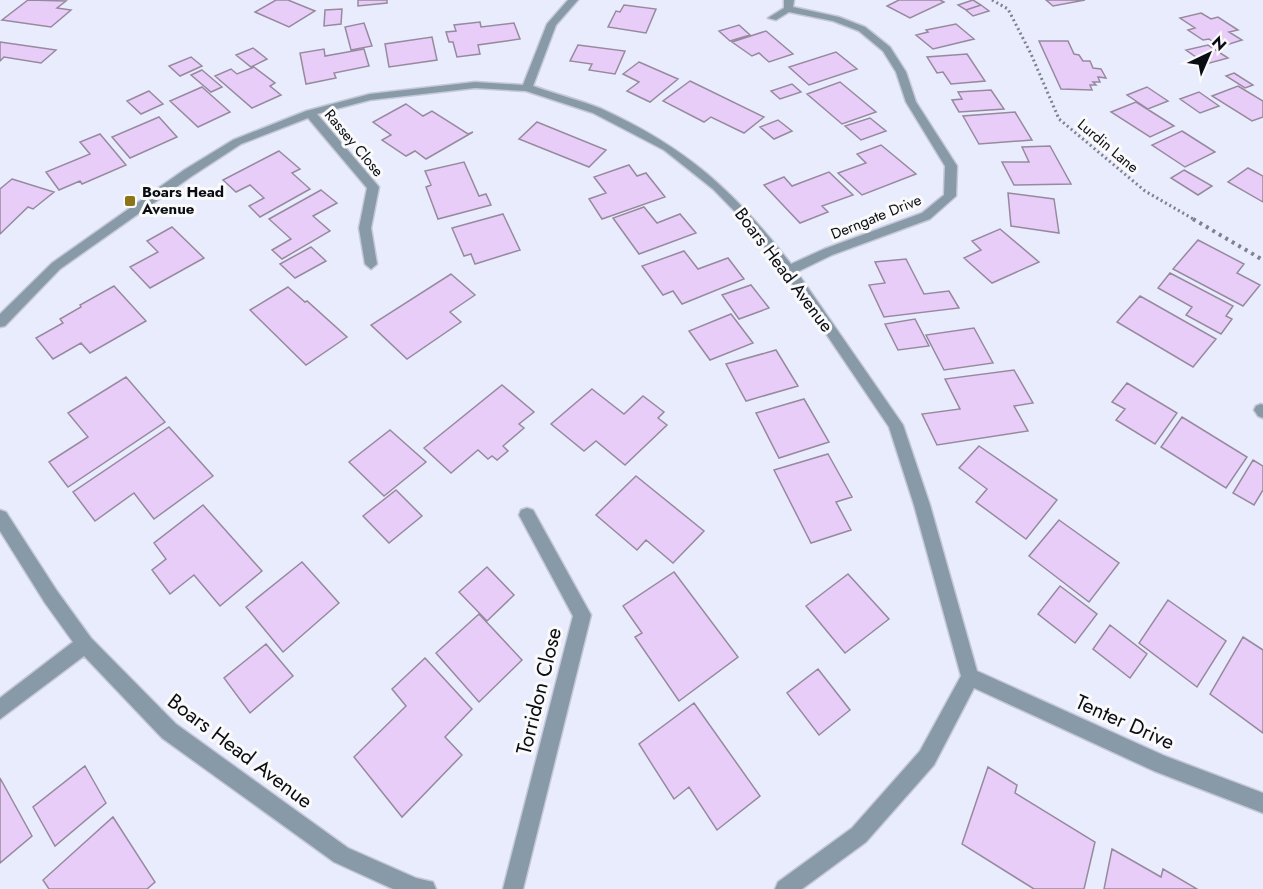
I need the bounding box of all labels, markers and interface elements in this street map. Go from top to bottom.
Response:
north arrow [1179,24,1239,84]
text: N [1207,31,1232,56]
street label: Rassey Close [319,105,389,182]
street label: Lurdin Lane [1073,114,1144,178]
place label: Boars Head Avenue [141,181,224,220]
street label: Derngate Drive [827,189,925,245]
marker: Boars Head Avenue [123,194,137,208]
street label: Boars Head Avenue [729,202,839,338]
street label: Torridon Close [509,624,569,758]
street label: Boars Head Avenue [161,686,319,816]
street label: Tenter Drive [1071,687,1179,757]

